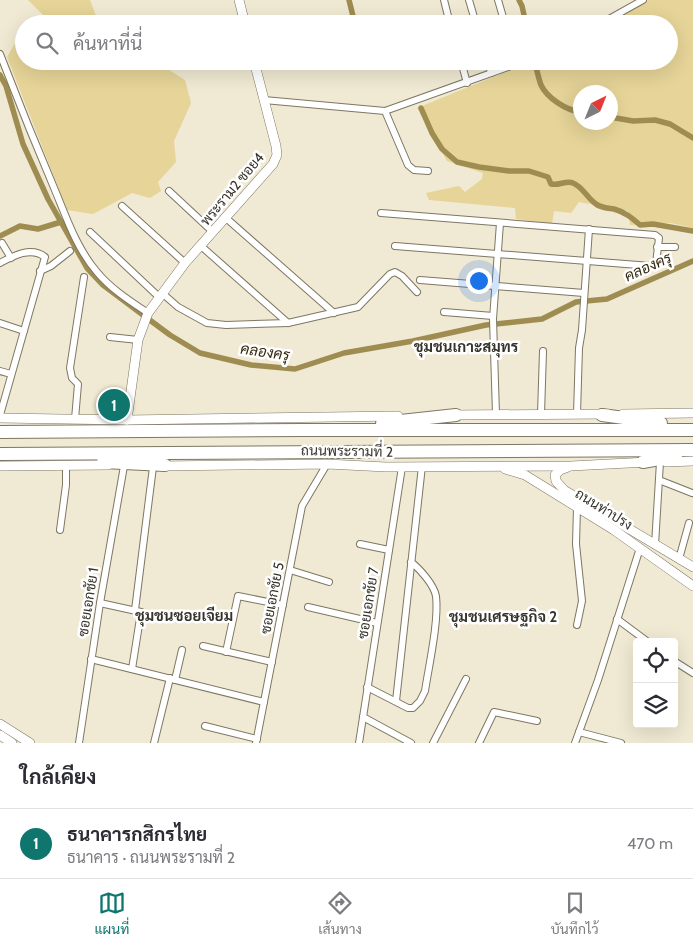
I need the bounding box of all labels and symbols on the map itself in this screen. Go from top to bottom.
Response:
north arrow [573,85,618,130]
street label: พระราม2 ซอย4 [196,149,268,229]
water label: คลองครุ [622,248,676,287]
your location [466,268,492,294]
district label: ชุมชนเกาะสมุทร [414,338,519,358]
water label: คลองครุ [239,340,292,366]
pin: 1 [98,386,130,424]
street label: ถนนพระรามที่ 2 [301,438,393,461]
street label: ถนนท่าปรง [572,484,636,534]
street label: ซอยเอกชัย 5 [256,561,288,635]
street label: ซอยเอกชัย 1 [74,566,102,638]
street label: ซอยเอกชัย 7 [353,566,383,640]
district label: ชุมชนซอยเจียม [135,606,233,627]
district label: ชุมชนเศรษฐกิจ 2 [449,608,557,628]

